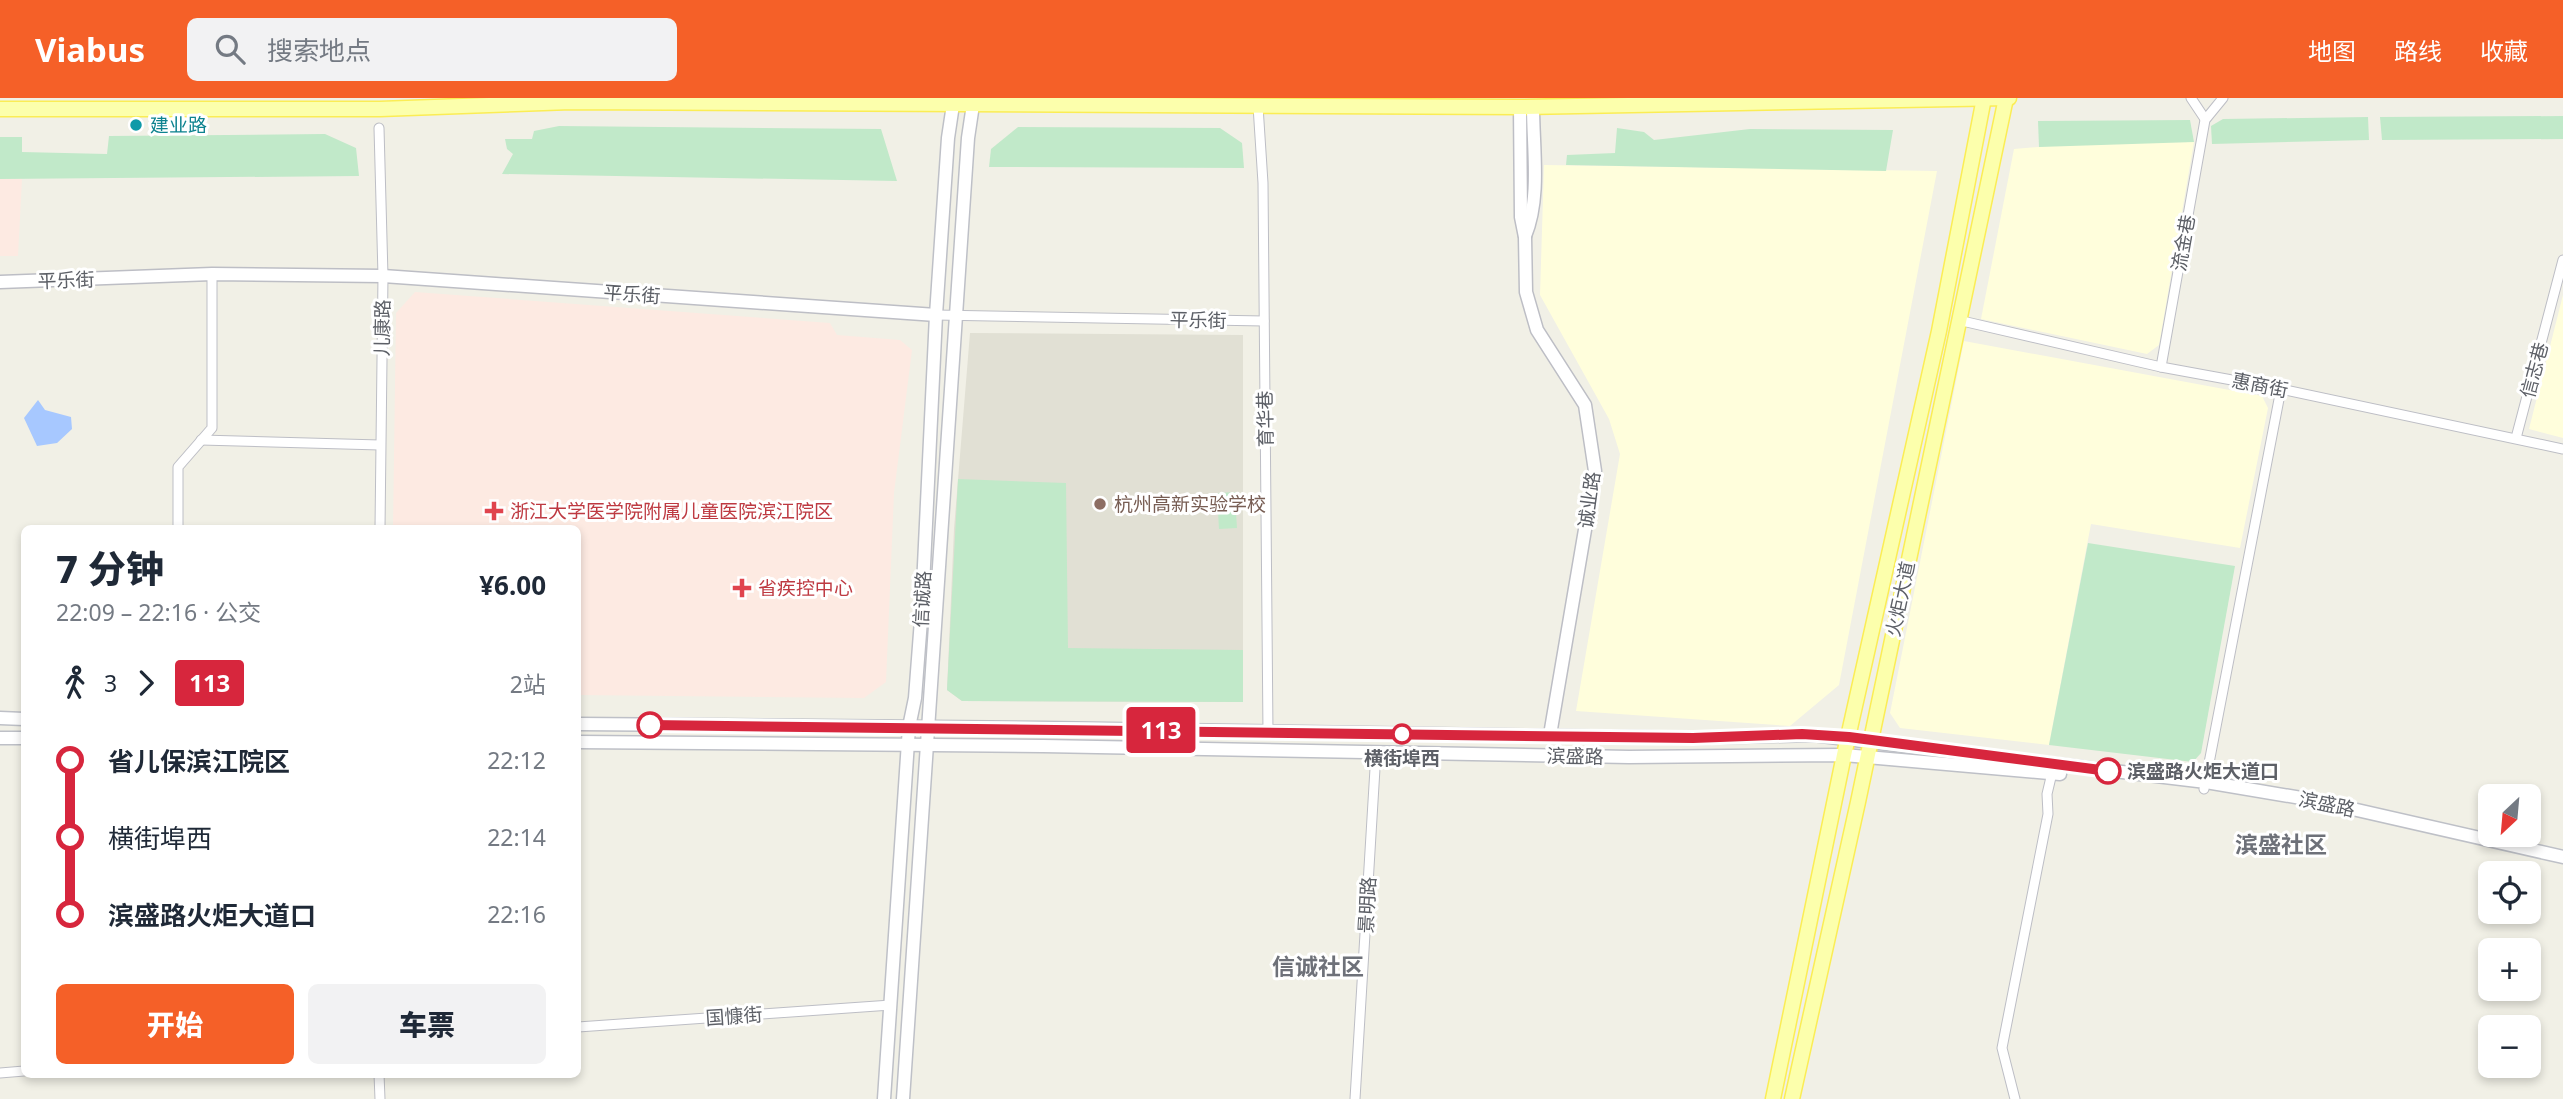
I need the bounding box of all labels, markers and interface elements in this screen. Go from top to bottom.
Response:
search box [187,18,677,81]
text: Viabus [35,27,145,72]
icon: search [211,30,249,68]
text: 搜索地点 [267,32,371,68]
text: 地图 [2308,34,2356,67]
text: 路线 [2394,34,2442,67]
text: 收藏 [2480,34,2528,67]
place label: 建业路 [150,112,207,138]
marker: 建业路 [128,117,144,133]
street label: 流金巷 [2165,213,2201,273]
street label: 平乐街 [37,266,95,294]
street label: 平乐街 [603,279,661,309]
street label: 儿康路 [369,299,395,357]
street label: 平乐街 [1169,307,1227,333]
street label: 信志巷 [2514,339,2554,401]
street label: 惠商街 [2230,367,2290,403]
street label: 育华巷 [1252,390,1278,448]
street label: 诚业路 [1572,470,1606,530]
place label: 杭州高新实验学校 [1114,491,1266,517]
marker: 杭州高新实验学校 [1092,496,1108,512]
place label: 浙江大学医学院附属儿童医院滨江院区 [510,498,833,524]
marker: 浙江大学医学院附属儿童医院滨江院区 [484,501,504,521]
text: 7 分钟 [56,542,164,594]
street label: 火炬大道 [1879,559,1921,639]
text: ¥6.00 [479,567,546,603]
street label: 信诚路 [908,570,936,628]
place label: 省疾控中心 [758,575,853,601]
marker: 省疾控中心 [732,578,752,598]
text: 22:09 – 22:16 · 公交 [56,596,261,628]
icon: walk [56,664,94,702]
icon: forward [127,664,165,702]
text: 113 [189,666,230,699]
text: 3 [104,667,117,699]
text: 2站 [510,668,546,700]
line badge: 113 [1121,707,1201,753]
unlabelled marker [637,712,663,738]
text: 113 [1140,713,1182,746]
marker: 横街埠西 [1392,724,1412,744]
text: 省儿保滨江院区 [108,743,290,779]
street label: 滨盛路 [1546,743,1604,769]
text: 22:12 [487,744,546,776]
place label: 横街埠西 [1364,745,1440,771]
marker: 滨盛路火炬大道口 [2095,758,2121,784]
place label: 滨盛路火炬大道口 [2127,758,2279,784]
north arrow [2478,784,2541,847]
map controls [2478,784,2541,1078]
street label: 滨盛路 [2296,785,2358,823]
text: 横街埠西 [108,820,212,856]
text: 22:14 [487,821,546,853]
district label: 滨盛社区 [2235,828,2327,860]
button: locate [2478,861,2541,924]
street label: 景明路 [1353,876,1381,934]
text: 滨盛路火炬大道口 [108,897,316,933]
text: 22:16 [487,898,546,930]
button: + [2478,938,2541,1001]
district label: 信诚社区 [1272,950,1364,982]
button: 开始 [56,984,294,1064]
button: 车票 [308,984,546,1064]
street label: 国慷街 [705,1001,763,1031]
button: − [2478,1015,2541,1078]

